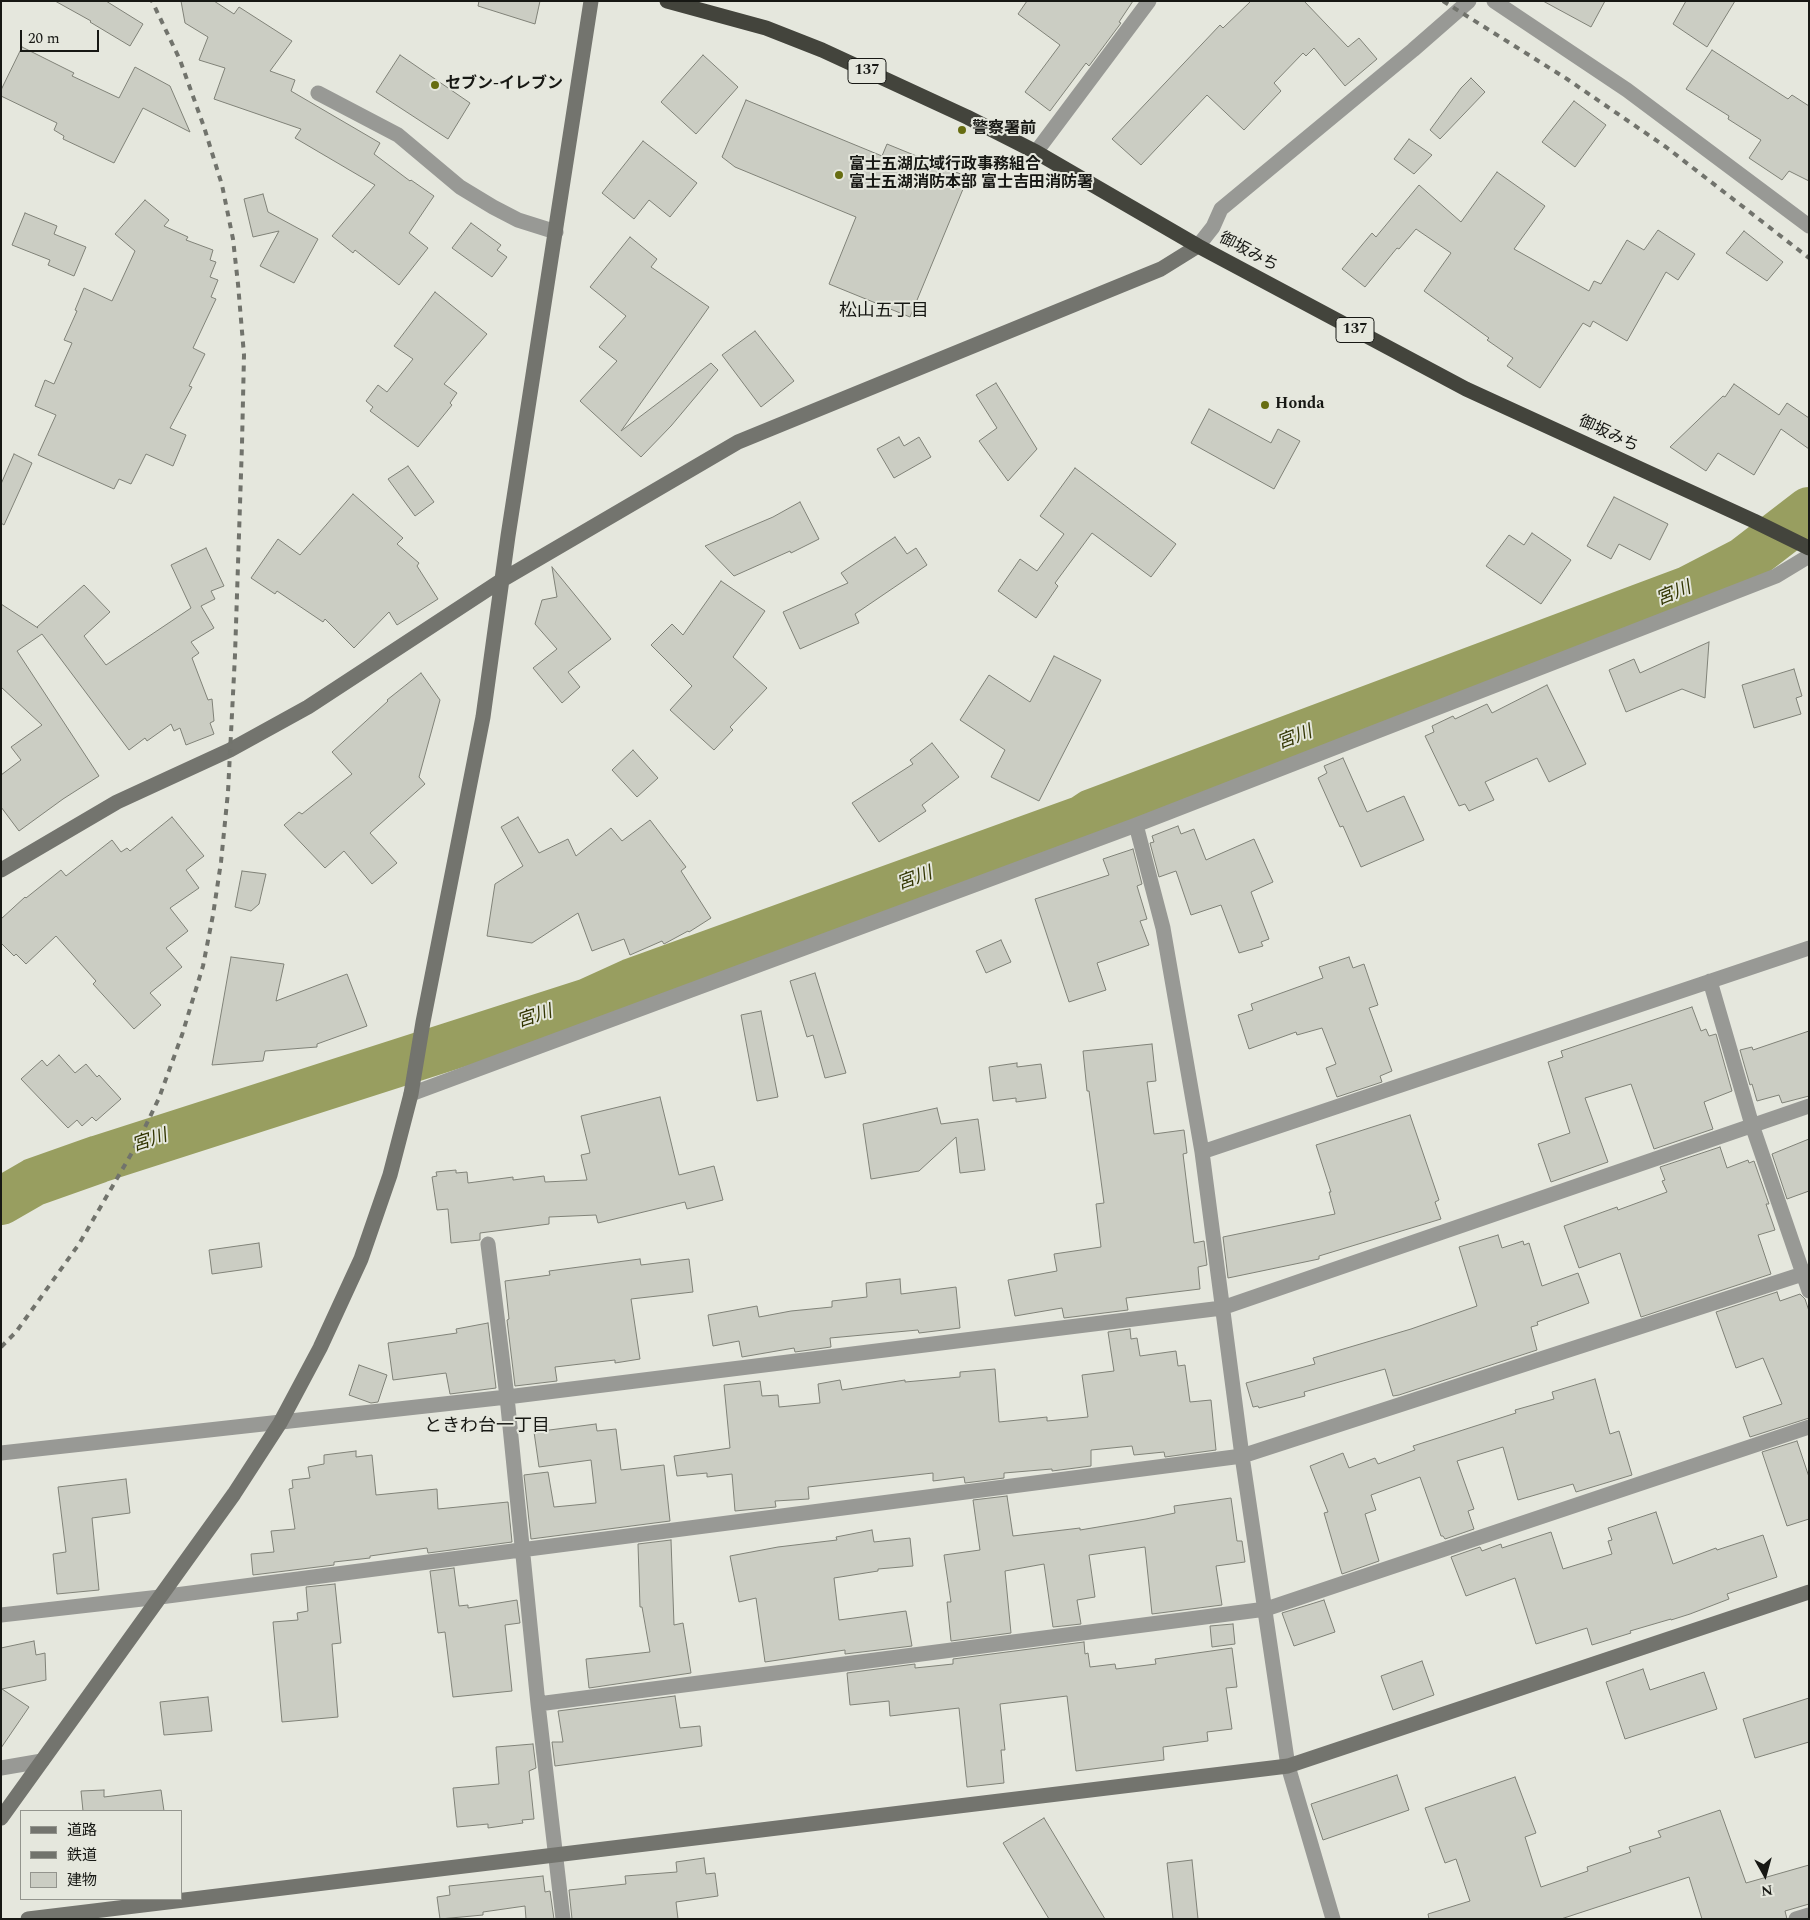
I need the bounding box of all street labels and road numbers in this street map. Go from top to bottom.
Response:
road number: 137 [848,58,886,84]
street label: 御坂みち [1215,230,1281,276]
road number: 137 [1336,318,1374,342]
street label: 御坂みち [1575,413,1641,457]

